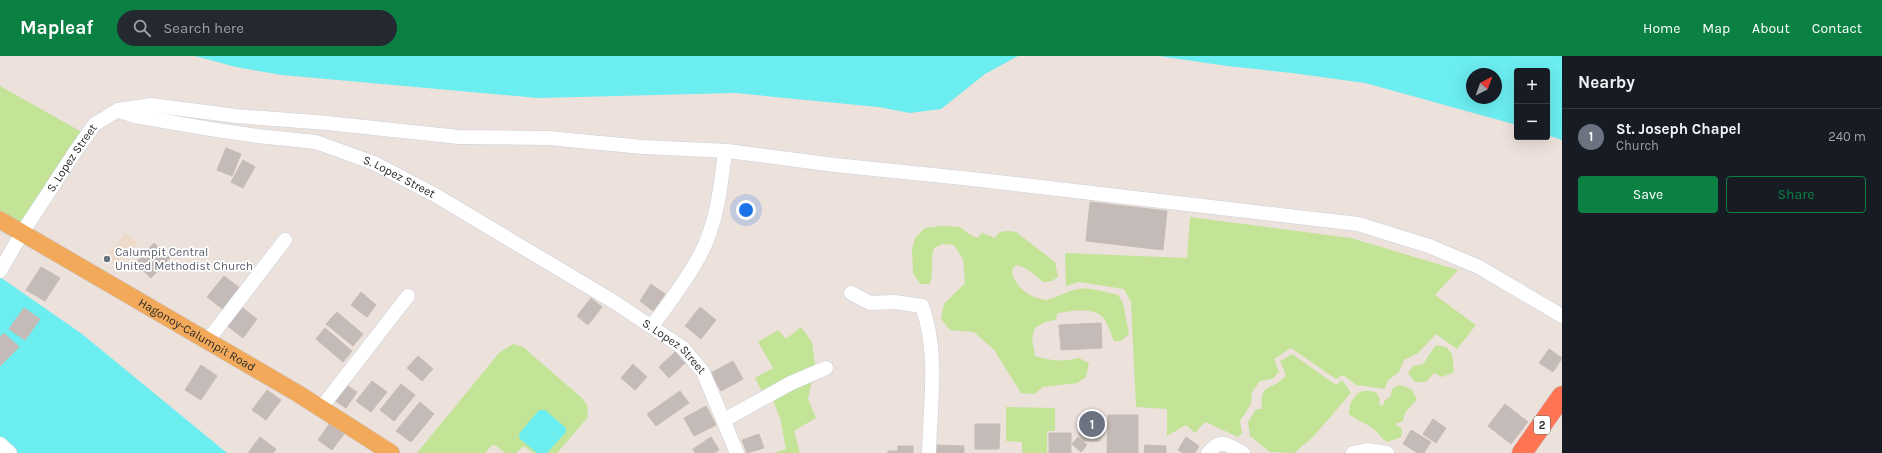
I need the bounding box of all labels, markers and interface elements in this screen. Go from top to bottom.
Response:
search box [117,10,397,46]
text: Mapleaf [20,17,93,39]
icon: search [131,17,153,39]
text: Search here [163,19,244,37]
text: Home [1643,20,1680,37]
text: Map [1702,20,1730,37]
text: About [1752,20,1790,37]
text: Contact [1812,20,1862,37]
north arrow [1466,68,1502,104]
map controls [1514,68,1550,140]
button: + [1514,68,1550,104]
text: Nearby [1578,72,1635,92]
button: − [1514,104,1550,140]
text: St. Joseph Chapel [1616,120,1741,138]
street label: S. Lopez Street [44,121,100,195]
text: 1 [1589,129,1593,144]
text: 240 m [1828,129,1866,144]
text: Church [1616,138,1659,153]
street label: S. Lopez Street [361,153,438,201]
button: Save [1578,176,1718,213]
button: Share [1726,176,1866,213]
your location [736,200,756,220]
place label: Calumpit Central United Methodist Church [115,245,253,273]
marker: Calumpit Central United Methodist Church [102,254,112,264]
street label: Hagonoy-Calumpit Road [136,295,258,374]
street label: S. Lopez Street [640,316,709,377]
pin: 1 [1079,409,1105,439]
road number: 2 [1534,416,1550,434]

